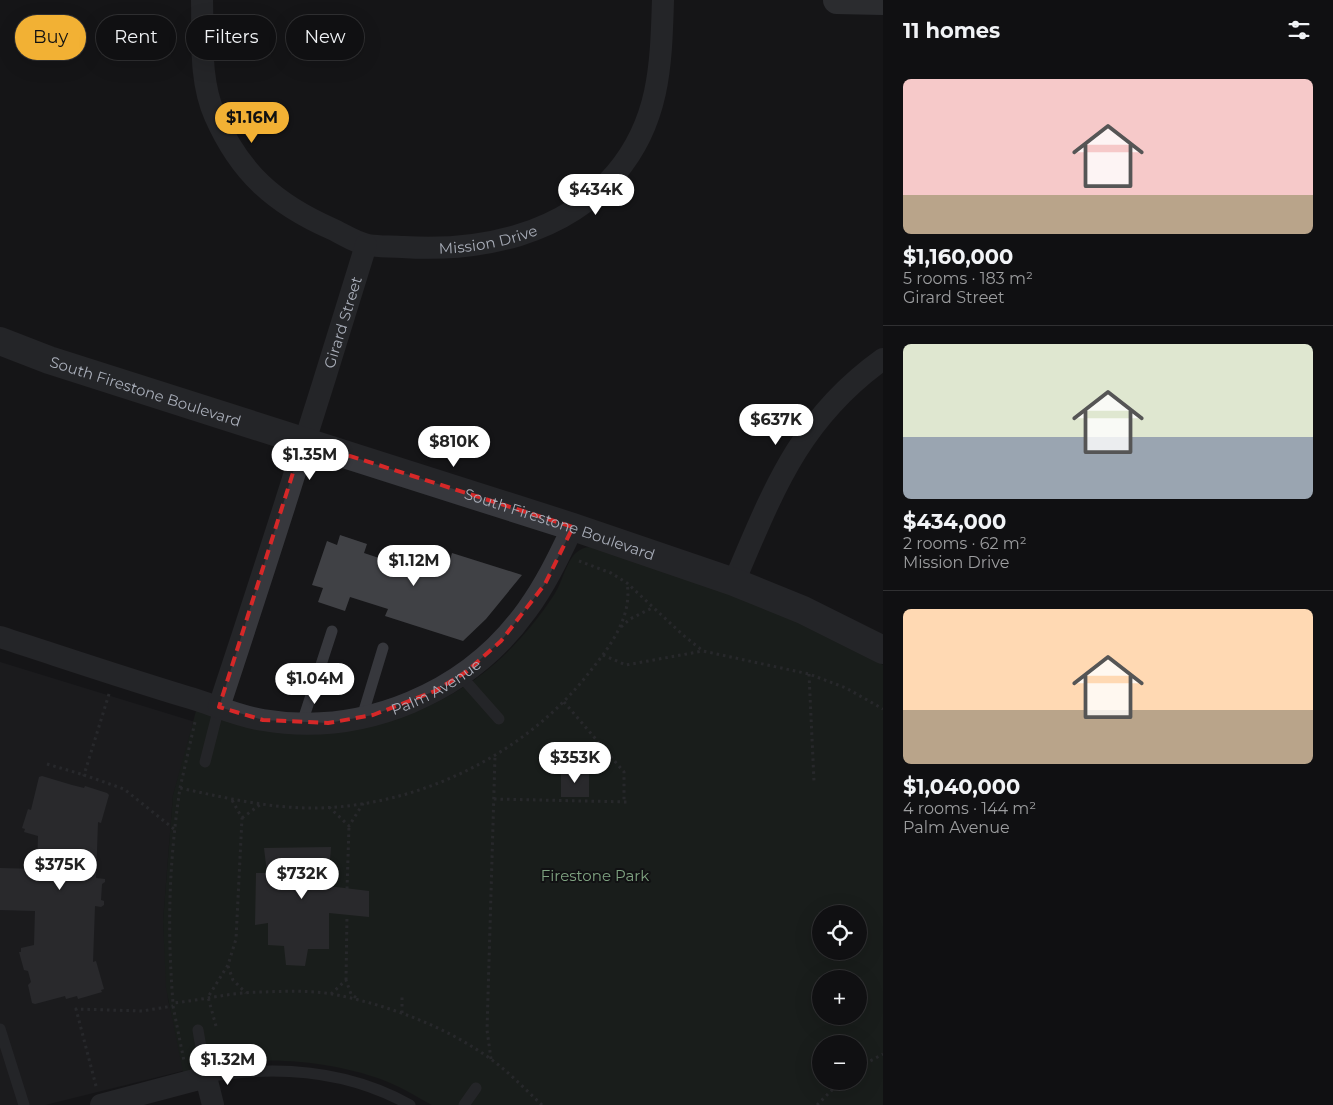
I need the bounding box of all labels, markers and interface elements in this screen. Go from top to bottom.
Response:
chip: Buy [15,15,86,60]
chip: Rent [96,15,176,60]
chip: Filters [186,15,276,60]
chip: New [286,15,364,60]
icon: filters [1285,16,1313,44]
text: 11 homes [903,18,1000,43]
pin: $1.16M [211,102,293,144]
text: $1.16M [226,108,278,127]
icon: home [1063,111,1153,201]
pin: $434K [561,174,631,216]
text: $434K [569,180,623,199]
street label: Mission Drive [438,220,540,257]
text: $1,160,000 [903,244,1013,269]
text: 5 rooms · 183 m² [903,269,1033,288]
street label: Girard Street [319,274,365,370]
text: Girard Street [903,288,1005,307]
street label: South Firestone Boulevard [48,351,244,430]
icon: home [1063,377,1153,467]
pin: $637K [741,404,811,446]
text: $637K [750,410,802,429]
pin: $810K [419,426,489,468]
text: $810K [429,432,479,451]
pin: $1.35M [269,438,351,481]
text: $1.35M [283,445,337,464]
street label: South Firestone Boulevard [462,484,658,564]
text: $434,000 [903,509,1006,534]
text: 2 rooms · 62 m² [903,534,1027,553]
pin: $1.12M [373,544,455,587]
text: $1.12M [388,551,440,570]
text: Mission Drive [903,553,1009,572]
icon: home [1063,642,1153,732]
street label: Palm Avenue [388,654,484,719]
pin: $1.04M [274,662,356,705]
text: $1.04M [286,669,344,688]
pin: $353K [540,742,610,784]
text: $353K [550,748,600,767]
text: $1,040,000 [903,774,1020,799]
text: 4 rooms · 144 m² [903,799,1036,818]
text: Palm Avenue [903,818,1010,837]
pin: $375K [25,848,95,891]
text: $375K [35,855,85,874]
pin: $732K [267,858,337,900]
text: $732K [277,864,327,883]
park label: Firestone Park [541,866,649,885]
map controls [812,905,867,1090]
button: locate [812,905,867,960]
button: + [812,970,867,1025]
button: − [812,1035,867,1090]
pin: $1.32M [187,1044,269,1086]
text: $1.32M [201,1050,255,1069]

